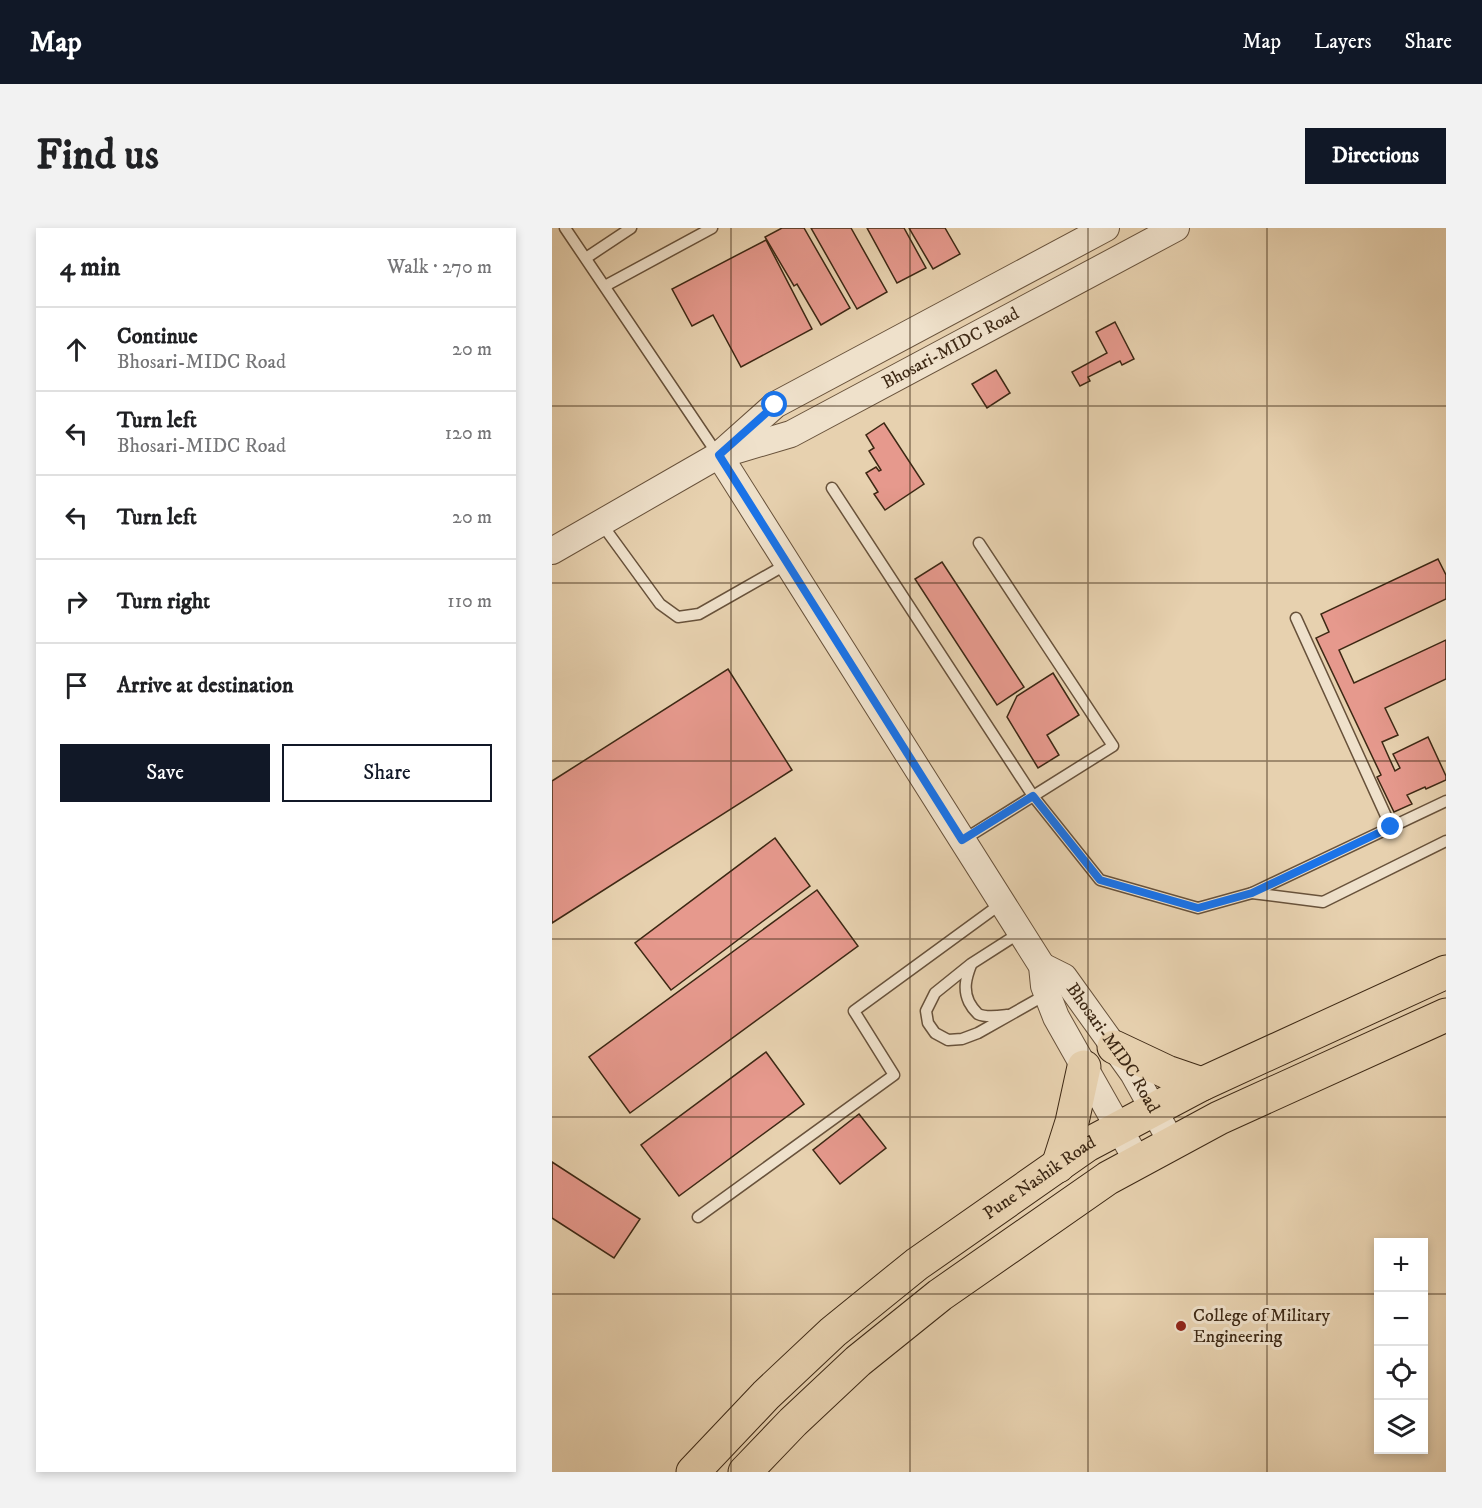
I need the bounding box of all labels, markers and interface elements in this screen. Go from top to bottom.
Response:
text: Map [30,25,82,60]
text: Map [1242,29,1281,55]
text: Layers [1314,29,1372,55]
text: Share [1405,29,1452,55]
button: Directions [1305,128,1446,184]
text: Find us [36,130,159,182]
text: 4 min [60,251,120,284]
text: Walk · 270 m [387,255,492,280]
street label: Bhosari-MIDC Road [878,303,1023,394]
text: Continue [117,323,198,350]
icon: ahead [60,333,93,366]
text: 20 m [452,337,492,362]
text: Bhosari-MIDC Road [117,350,286,375]
route start [761,391,787,417]
text: Turn left [117,407,197,434]
icon: left [60,417,93,450]
text: 120 m [445,421,492,446]
text: Bhosari-MIDC Road [117,434,286,459]
icon: left [60,501,93,534]
text: Turn left [117,504,197,531]
text: 20 m [452,505,492,530]
icon: right [60,585,93,618]
text: Turn right [117,588,210,615]
text: 110 m [447,589,492,614]
icon: arrive [60,669,93,702]
text: Arrive at destination [117,672,294,699]
button: Save [60,744,270,802]
button: Share [282,744,492,802]
route end [1377,813,1403,839]
street label: Bhosari-MIDC Road [1061,979,1164,1117]
street label: Pune Nashik Road [979,1131,1100,1225]
map controls [1374,1238,1428,1454]
button: + [1374,1238,1428,1292]
button: − [1374,1292,1428,1346]
place label: College of Military Engineering [1193,1305,1330,1348]
marker: College of Military Engineering [1174,1319,1188,1333]
button: locate [1374,1346,1428,1400]
button: layers [1374,1400,1428,1454]

